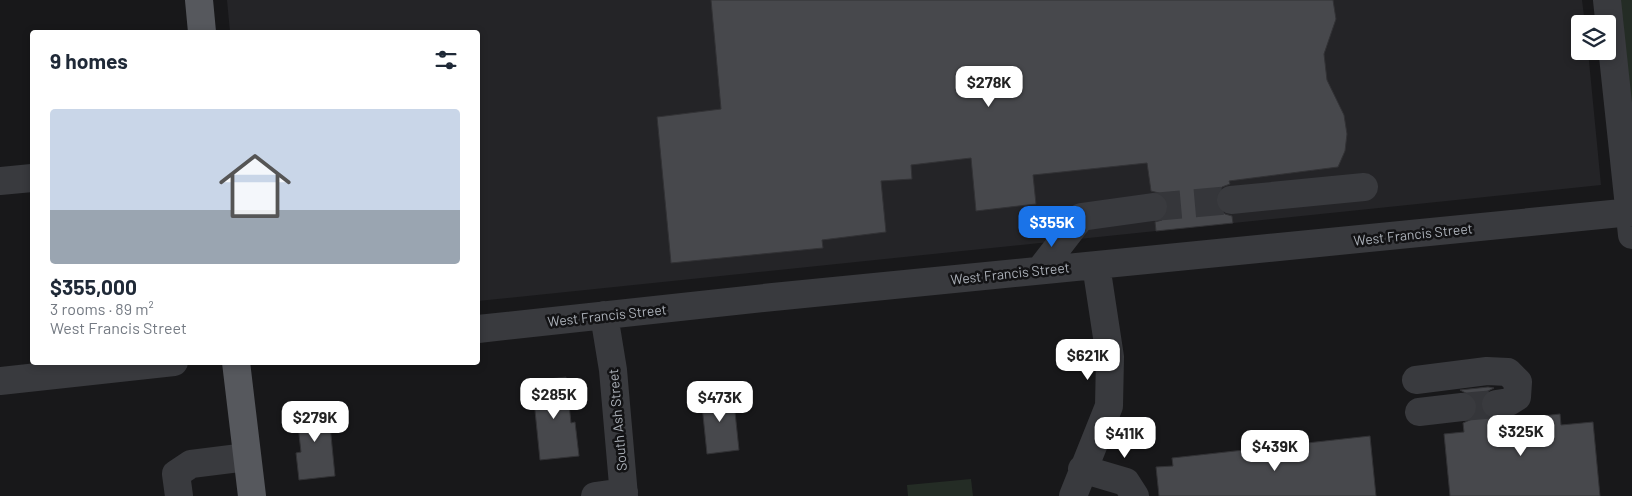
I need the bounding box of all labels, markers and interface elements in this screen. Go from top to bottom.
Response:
map controls [1571,15,1616,60]
button: layers [1571,15,1616,60]
icon: filters [432,46,460,74]
text: 9 homes [50,48,128,73]
pin: $278K [954,66,1024,108]
text: $278K [967,72,1011,91]
icon: home [210,141,300,231]
pin: $355K [1017,206,1087,248]
text: $355K [1029,212,1075,231]
street label: West Francis Street [1353,219,1473,249]
street label: West Francis Street [950,258,1070,288]
text: $355,000 [50,274,137,299]
text: 3 rooms · 89 m² [50,299,154,318]
street label: West Francis Street [547,300,667,330]
text: West Francis Street [50,318,187,337]
pin: $621K [1053,338,1123,381]
text: $621K [1067,345,1109,364]
street label: South Ash Street [604,368,630,472]
pin: $285K [519,378,589,420]
pin: $473K [685,380,755,423]
text: $285K [531,384,577,403]
text: $473K [698,387,742,406]
pin: $279K [280,400,350,443]
text: $279K [293,407,337,426]
pin: $325K [1486,414,1556,457]
pin: $411K [1090,416,1160,459]
text: $325K [1498,421,1544,440]
text: $411K [1106,423,1144,442]
pin: $439K [1240,430,1310,472]
text: $439K [1252,436,1298,455]

